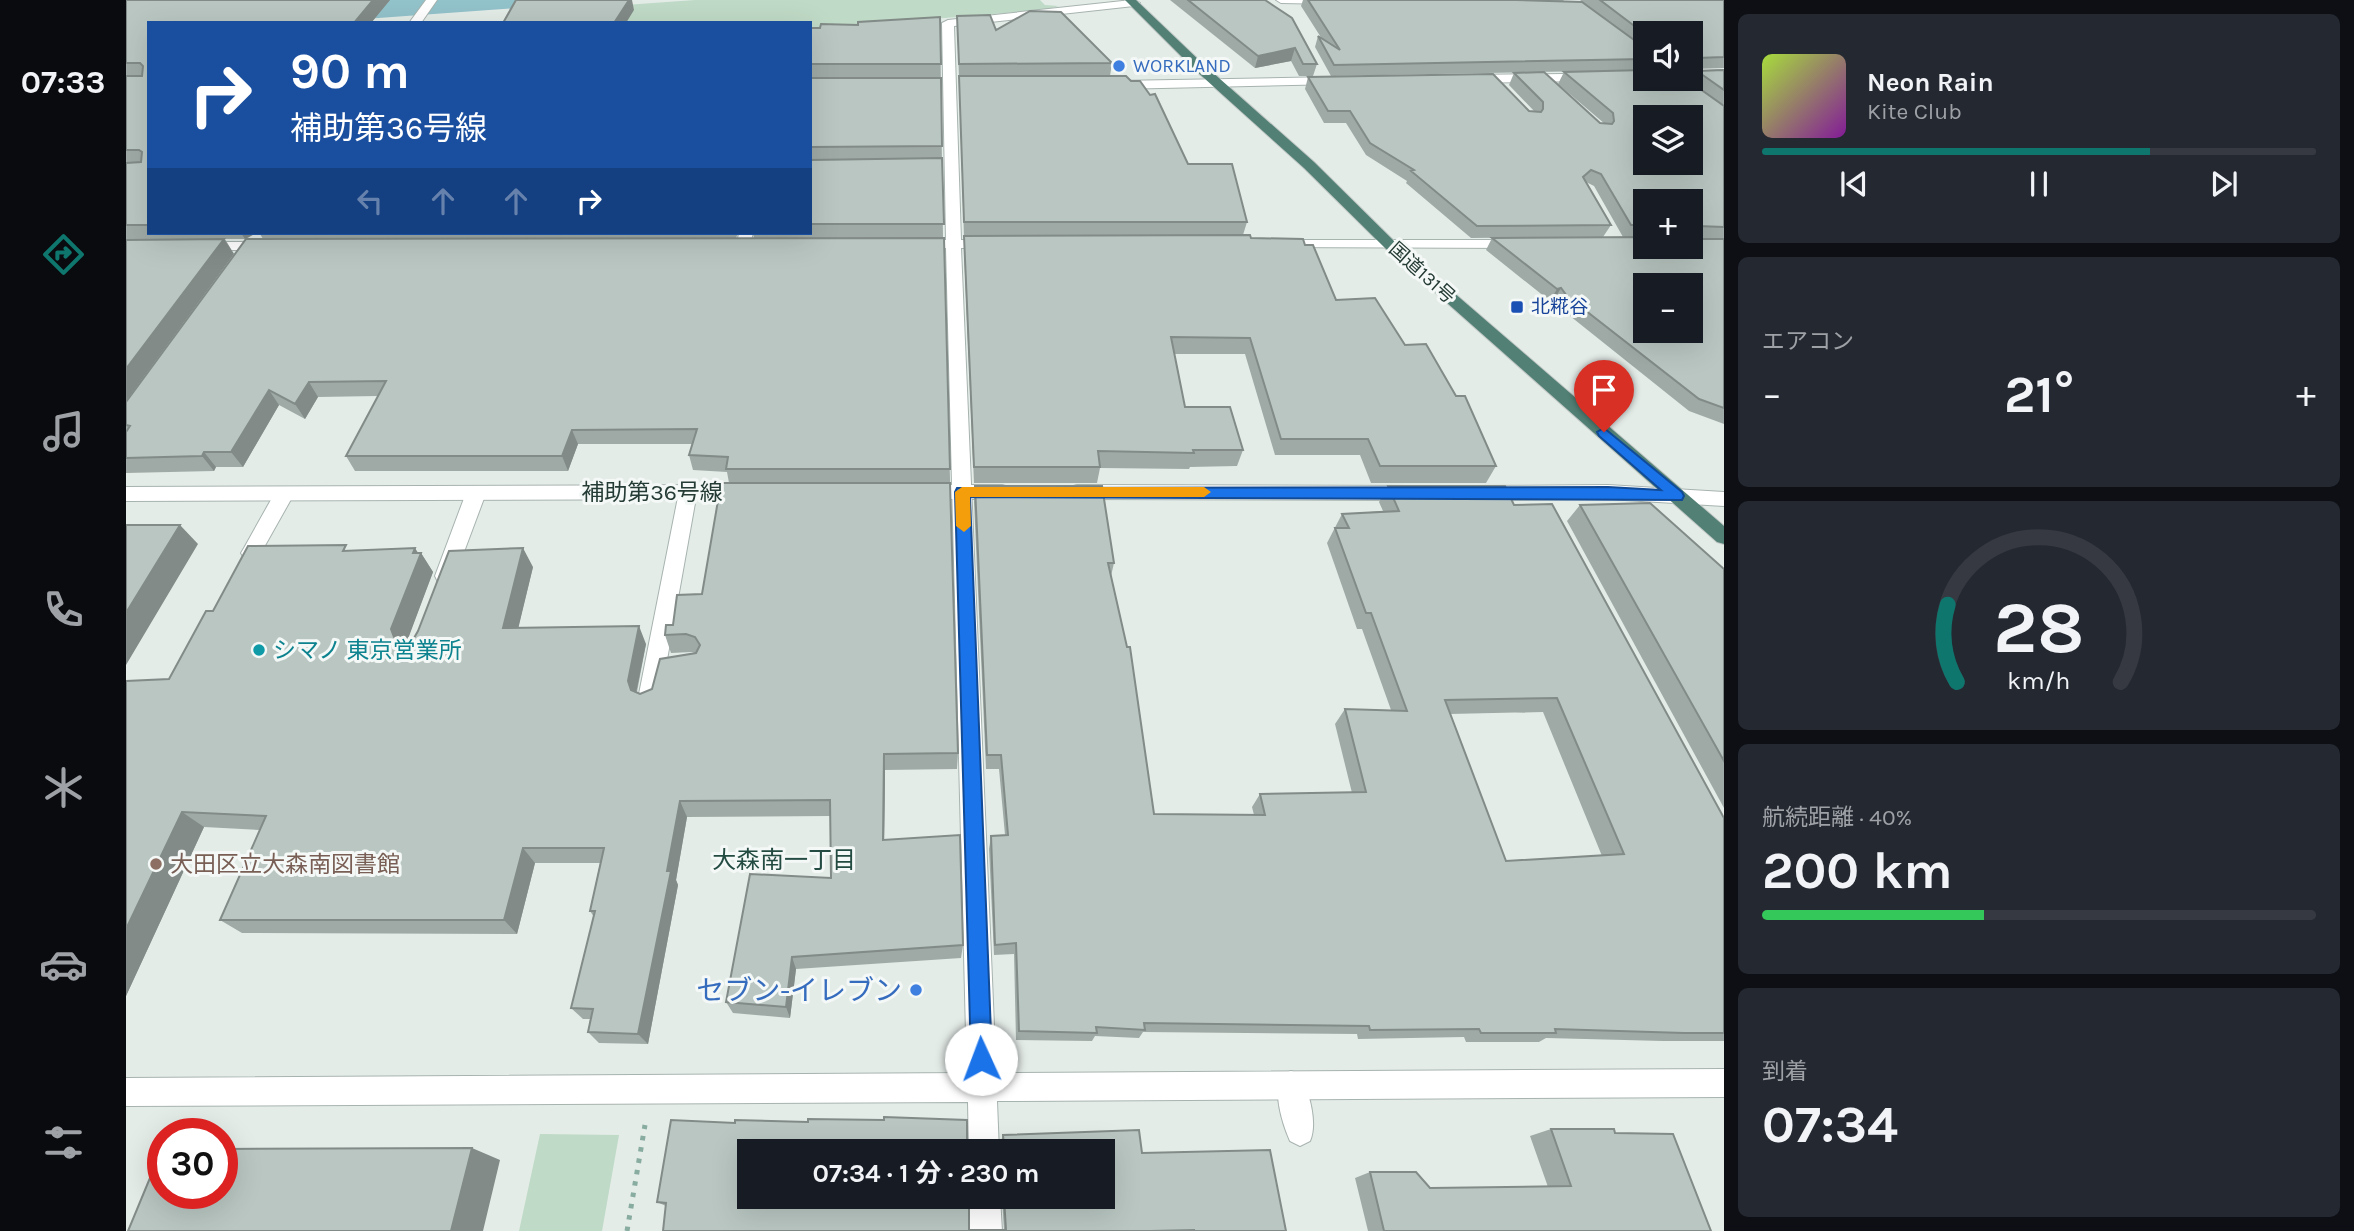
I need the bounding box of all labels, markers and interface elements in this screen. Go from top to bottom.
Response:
map controls [1633,21,1703,343]
button: sound [1633,21,1703,91]
text: 90 m [290,43,410,100]
icon: right [175,49,266,140]
place label: WORKLAND [1133,55,1231,77]
marker: WORKLAND [1111,58,1127,74]
text: 07:33 [21,64,105,101]
text: Neon Rain [1867,67,1994,98]
text: Kite Club [1867,98,1962,125]
button: layers [1633,105,1703,175]
text: 補助第36号線 [290,110,487,147]
icon: previous [1835,165,1873,203]
icon: pause [2020,165,2058,203]
icon: next [2205,165,2243,203]
icon: left [351,182,389,220]
icon: ahead [424,182,462,220]
icon: ahead [497,182,535,220]
icon: right [570,182,608,220]
button: + [1633,189,1703,259]
icon: directions [39,230,88,279]
street label: 国道131号 [1385,238,1459,308]
button: − [1633,273,1703,343]
place label: 北糀谷 [1531,296,1588,318]
marker: 北糀谷 [1509,299,1525,315]
text: エアコン [1762,328,1854,355]
pin [1574,360,1634,432]
text: 21° [2004,364,2074,425]
icon: arrive [1585,371,1623,409]
text: − [1762,372,1782,417]
text: + [2296,372,2316,417]
icon: music [39,407,88,456]
street label: 補助第36号線 [581,479,723,506]
icon: phone [39,585,88,634]
text: 28 [1993,585,2085,670]
place label: シマノ 東京営業所 [273,637,462,664]
marker: シマノ 東京営業所 [251,642,267,658]
text: km/h [2007,665,2071,694]
icon: climate [39,763,88,812]
text: 航続距離 · 40% [1762,804,1912,831]
text: 200 km [1762,840,1953,901]
district label: 大森南一丁目 [712,846,856,874]
place label: 大田区立大森南図書館 [170,851,400,878]
marker: 大田区立大森南図書館 [148,856,164,872]
icon: car [39,940,88,989]
place label: セブン-イレブン [696,974,902,1007]
marker: セブン-イレブン [908,982,924,998]
position arrow [944,1022,1018,1096]
text: 到着 [1762,1058,1808,1085]
text: 07:34 [1762,1094,1898,1155]
icon: filters [39,1118,88,1167]
speed limit sign: 30 [147,1118,238,1209]
text: 07:34 · 1 分 · 230 m [813,1158,1039,1189]

